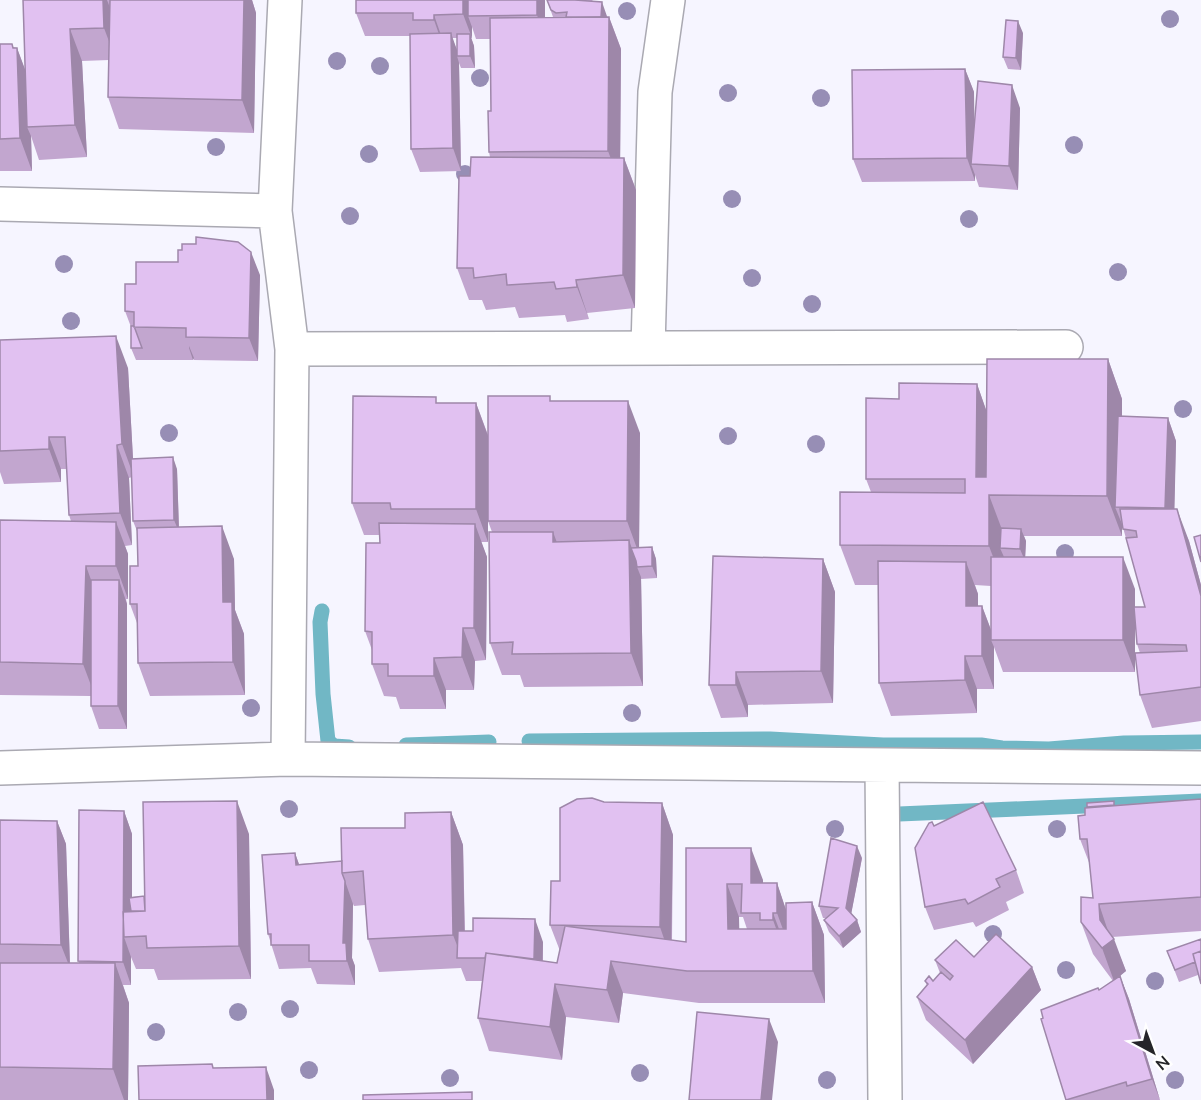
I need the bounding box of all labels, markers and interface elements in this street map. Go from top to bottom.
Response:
north arrow [1123,1022,1183,1082]
text: N [1152,1052,1174,1075]

